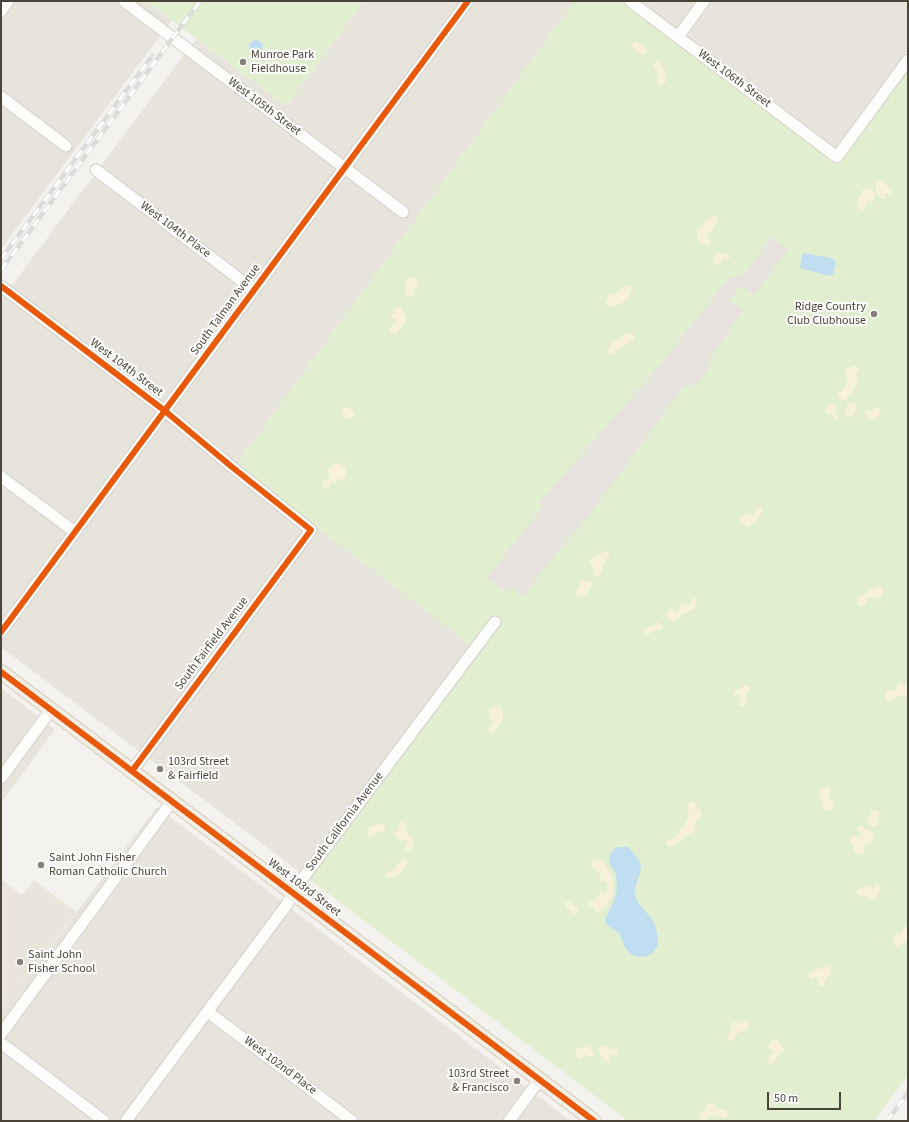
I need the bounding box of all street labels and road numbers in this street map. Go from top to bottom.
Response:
street label: West 106th Street [695,47,773,111]
street label: West 105th Street [225,75,303,139]
street label: West 104th Place [137,199,213,261]
street label: South Talman Avenue [188,262,264,358]
street label: West 104th Street [87,336,165,400]
street label: South Fairfield Avenue [172,595,252,693]
street label: South California Avenue [303,770,387,874]
street label: West 103rd Street [265,856,343,920]
street label: West 102nd Place [241,1034,319,1098]

